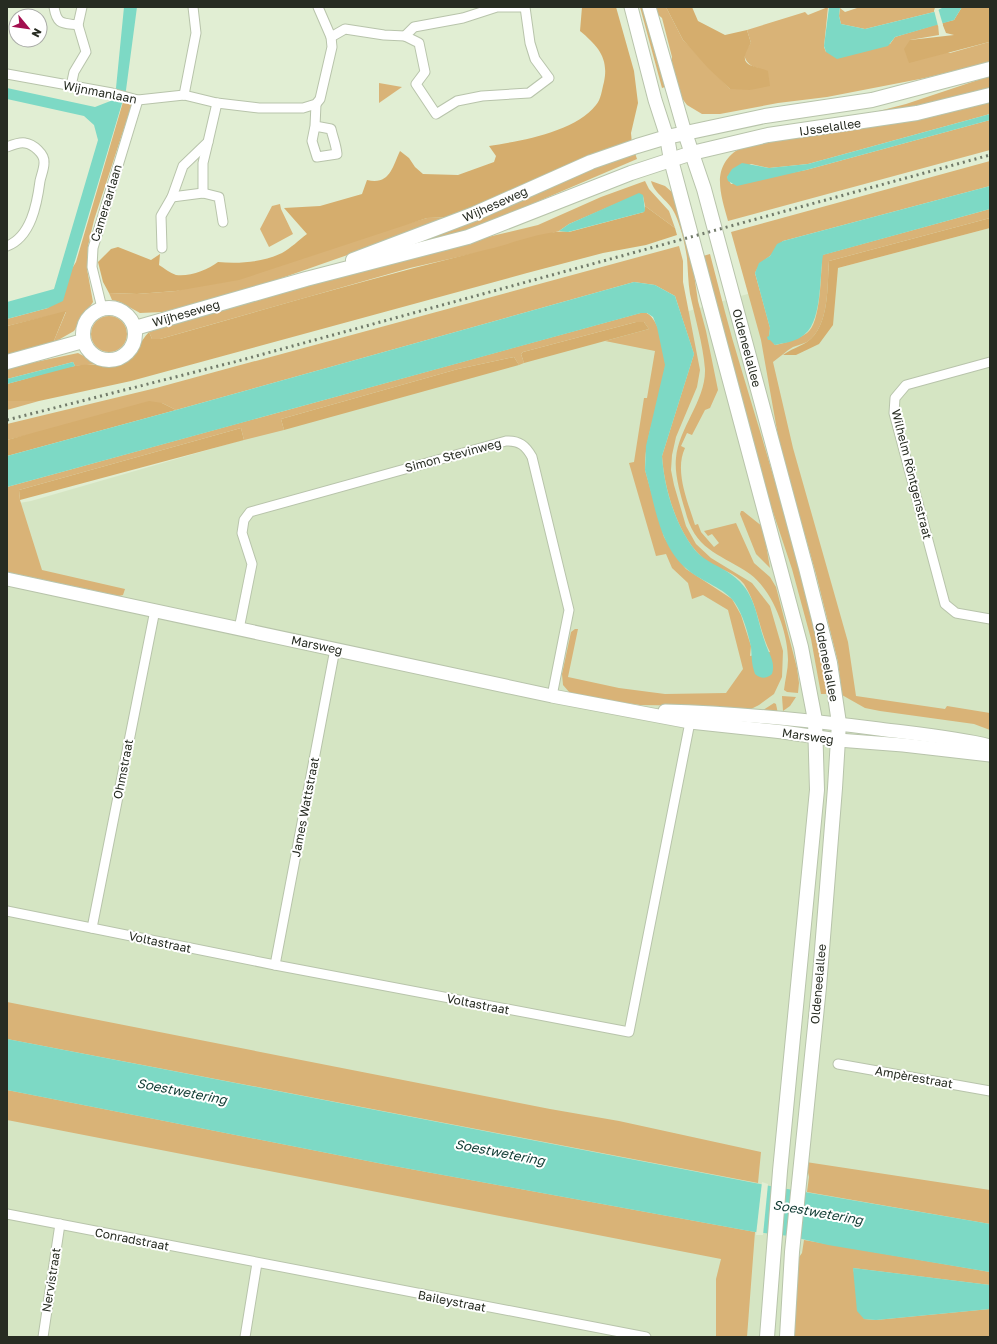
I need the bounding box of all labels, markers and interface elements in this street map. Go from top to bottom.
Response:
north arrow [8,8,48,48]
text: N [29,26,45,40]
street label: Wijnmanlaan [62,77,138,107]
street label: IJsselallee [798,115,862,139]
street label: Cameraarlaan [87,163,125,243]
street label: Wijheseweg [460,183,530,225]
street label: Wijheseweg [151,296,221,330]
street label: Oldeneelallee [729,307,765,389]
street label: Wilhelm Röntgenstraat [889,407,935,541]
street label: Simon Stevinweg [403,435,503,475]
street label: Oldeneelallee [812,621,842,703]
street label: Marsweg [290,632,344,658]
street label: Marsweg [781,725,835,747]
street label: Ohmstraat [110,738,136,800]
street label: James Wattstraat [288,756,322,858]
street label: Voltastraat [127,928,193,956]
street label: Oldeneelallee [807,943,829,1025]
street label: Voltastraat [445,991,511,1017]
street label: Ampèrestraat [874,1063,954,1091]
water label: Soestwetering [136,1074,229,1108]
water label: Soestwetering [454,1135,547,1169]
water label: Soestwetering [772,1196,865,1228]
street label: Conradstraat [94,1224,171,1254]
street label: Nervistraat [39,1247,64,1313]
street label: Baileystraat [417,1287,488,1315]

